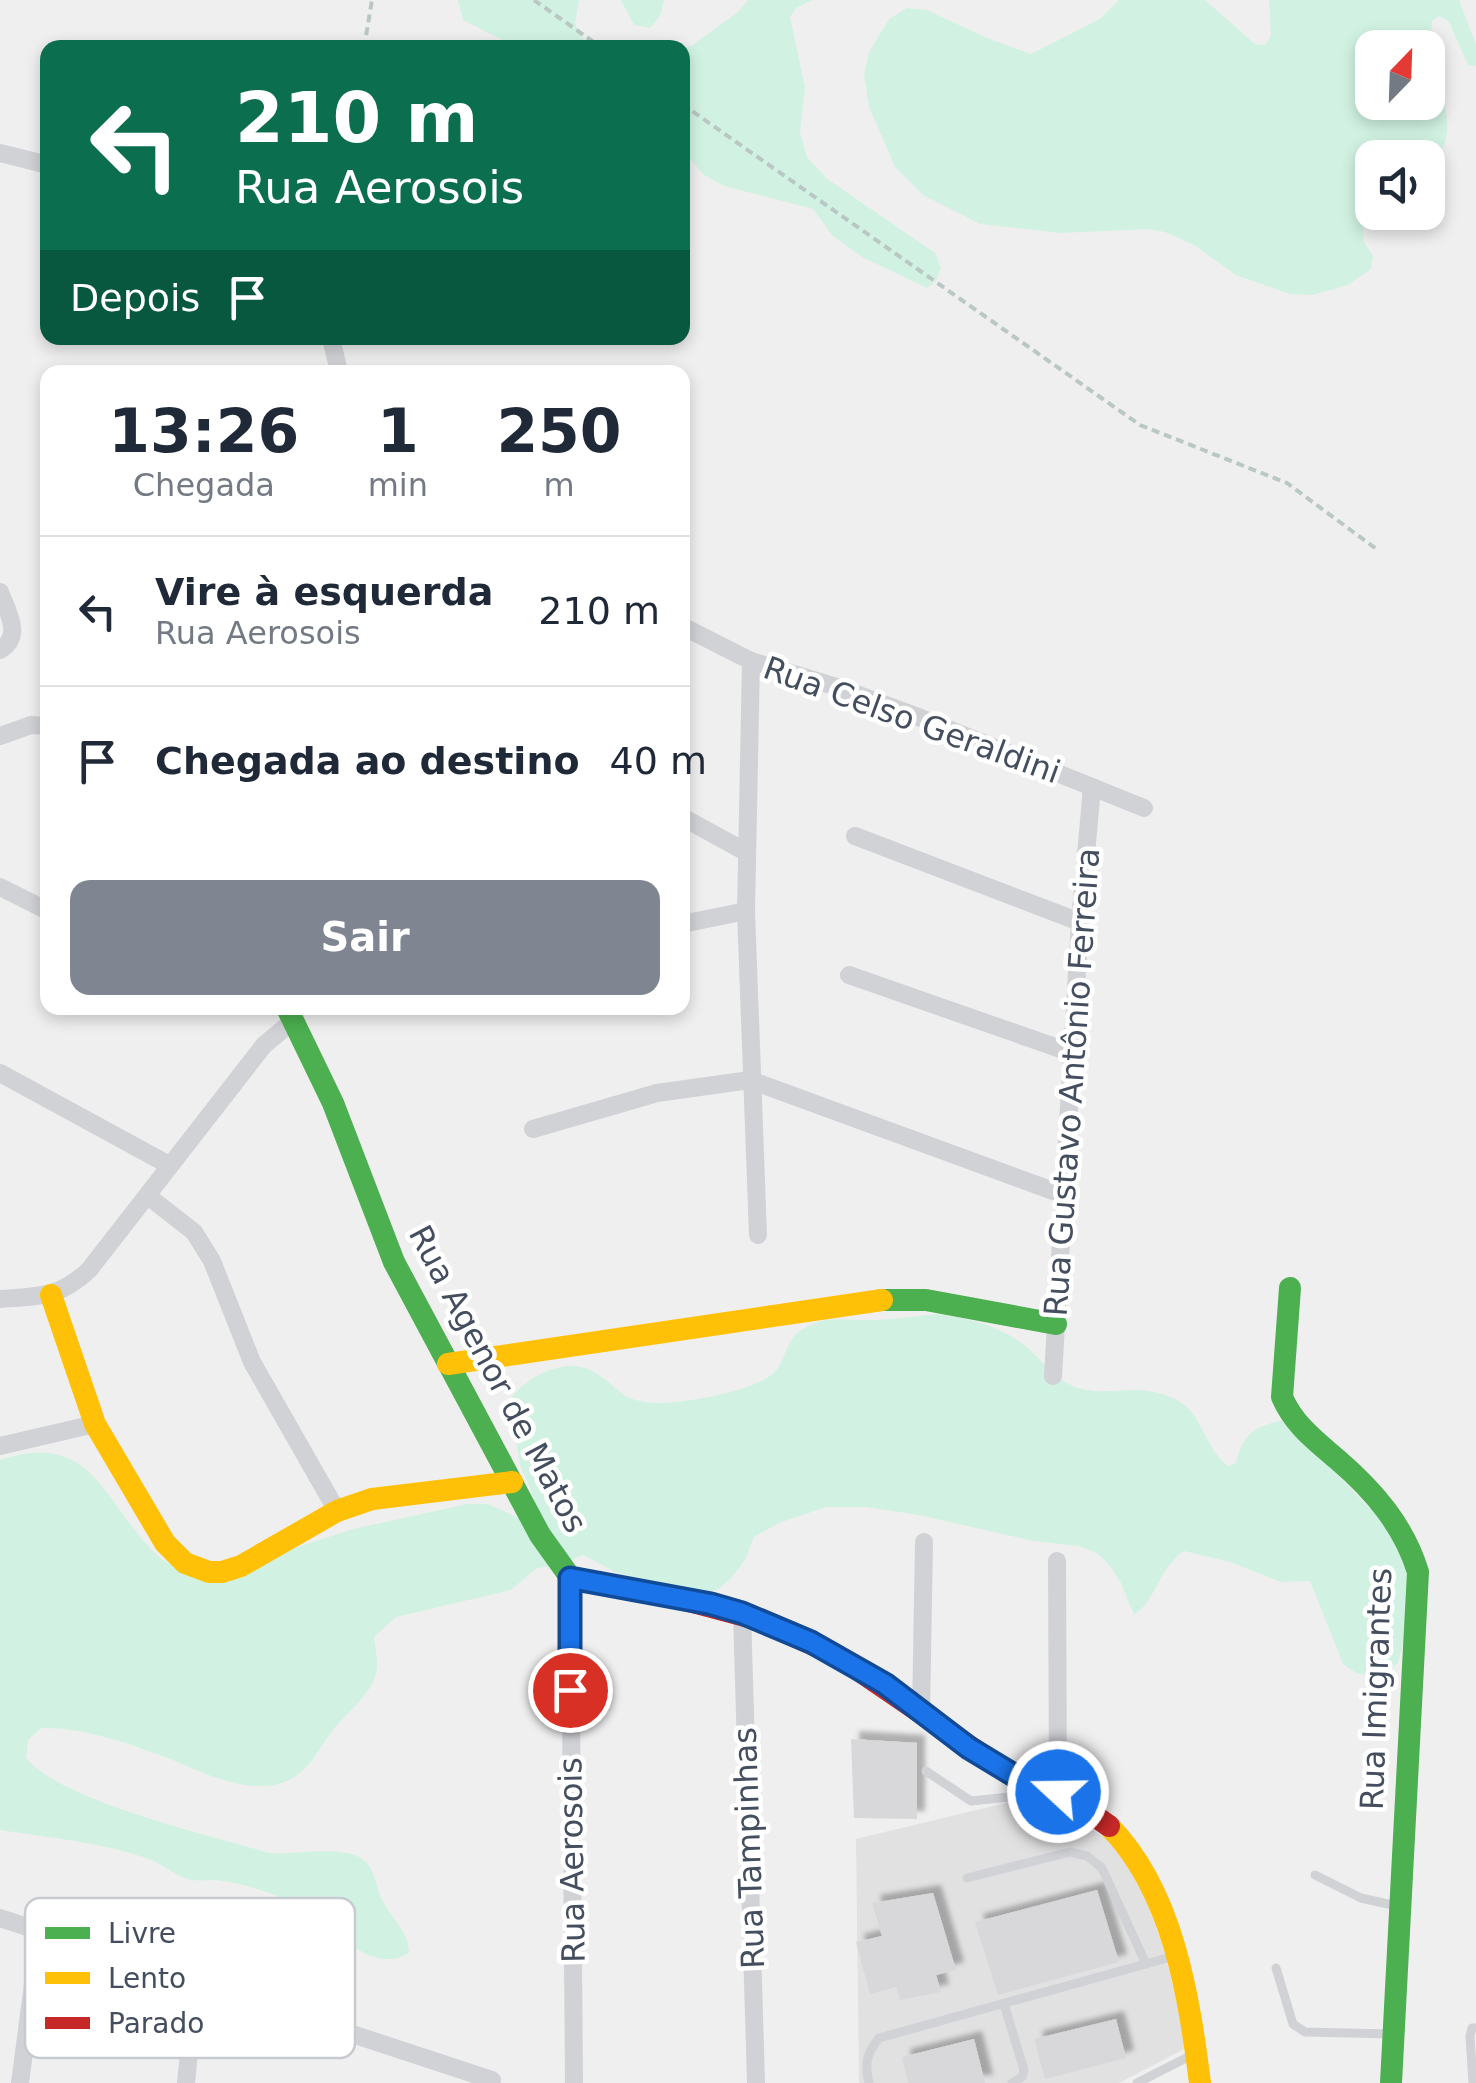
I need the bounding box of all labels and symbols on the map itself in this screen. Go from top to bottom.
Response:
north arrow [1355,30,1445,120]
street label: Rua Celso Geraldini [759,649,1065,791]
street label: Rua Gustavo Antônio Ferreira [1037,847,1107,1317]
street label: Rua Agenor de Matos [401,1219,595,1539]
street label: Rua Imigrantes [1353,1567,1399,1811]
pin [528,1648,613,1733]
street label: Rua Tampinhas [726,1726,772,1970]
position arrow [1006,1740,1110,1844]
street label: Rua Aerosois [551,1757,593,1963]
legend [25,1898,355,2058]
text: Livre [108,1917,176,1950]
text: Lento [108,1962,186,1995]
text: Parado [108,2007,204,2040]

